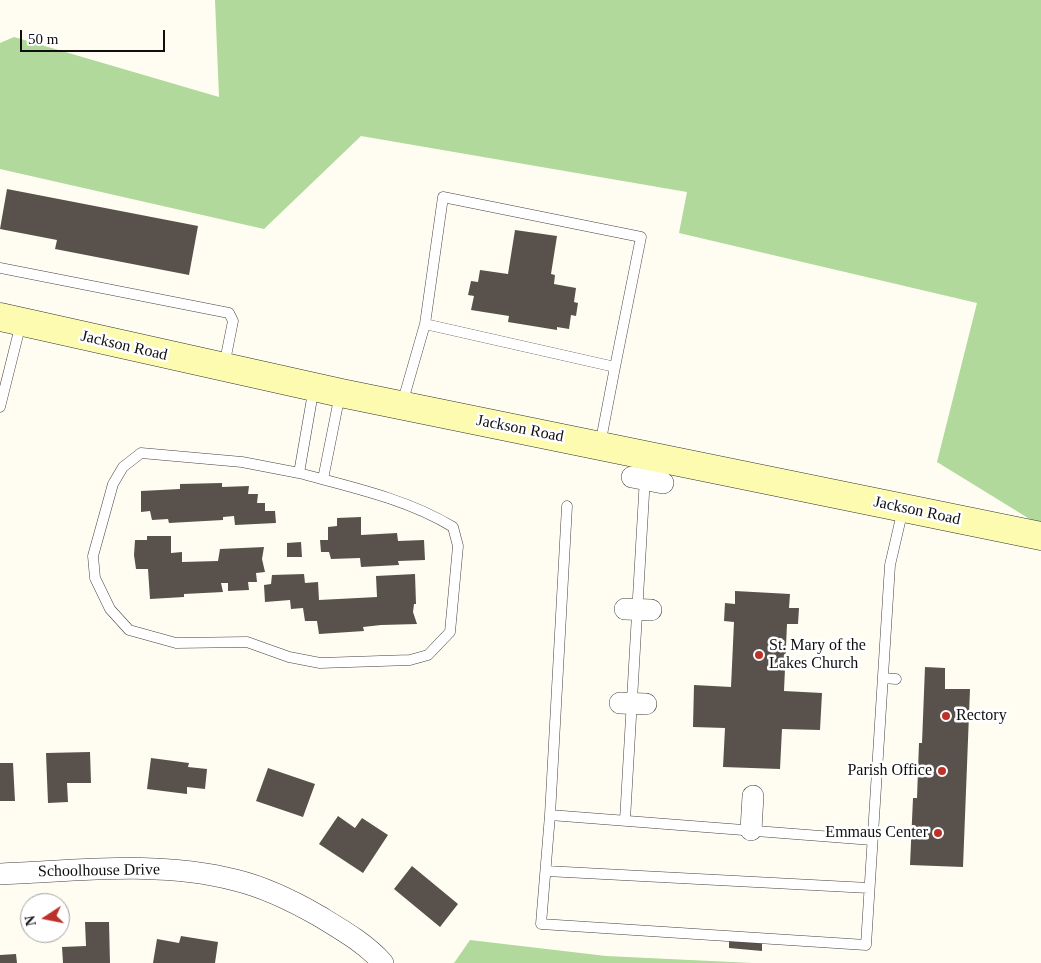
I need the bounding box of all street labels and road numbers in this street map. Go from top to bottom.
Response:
street label: Jackson Road [79,327,169,365]
street label: Jackson Road [475,411,565,447]
street label: Jackson Road [872,492,962,530]
street label: Schoolhouse Drive [38,860,160,882]

